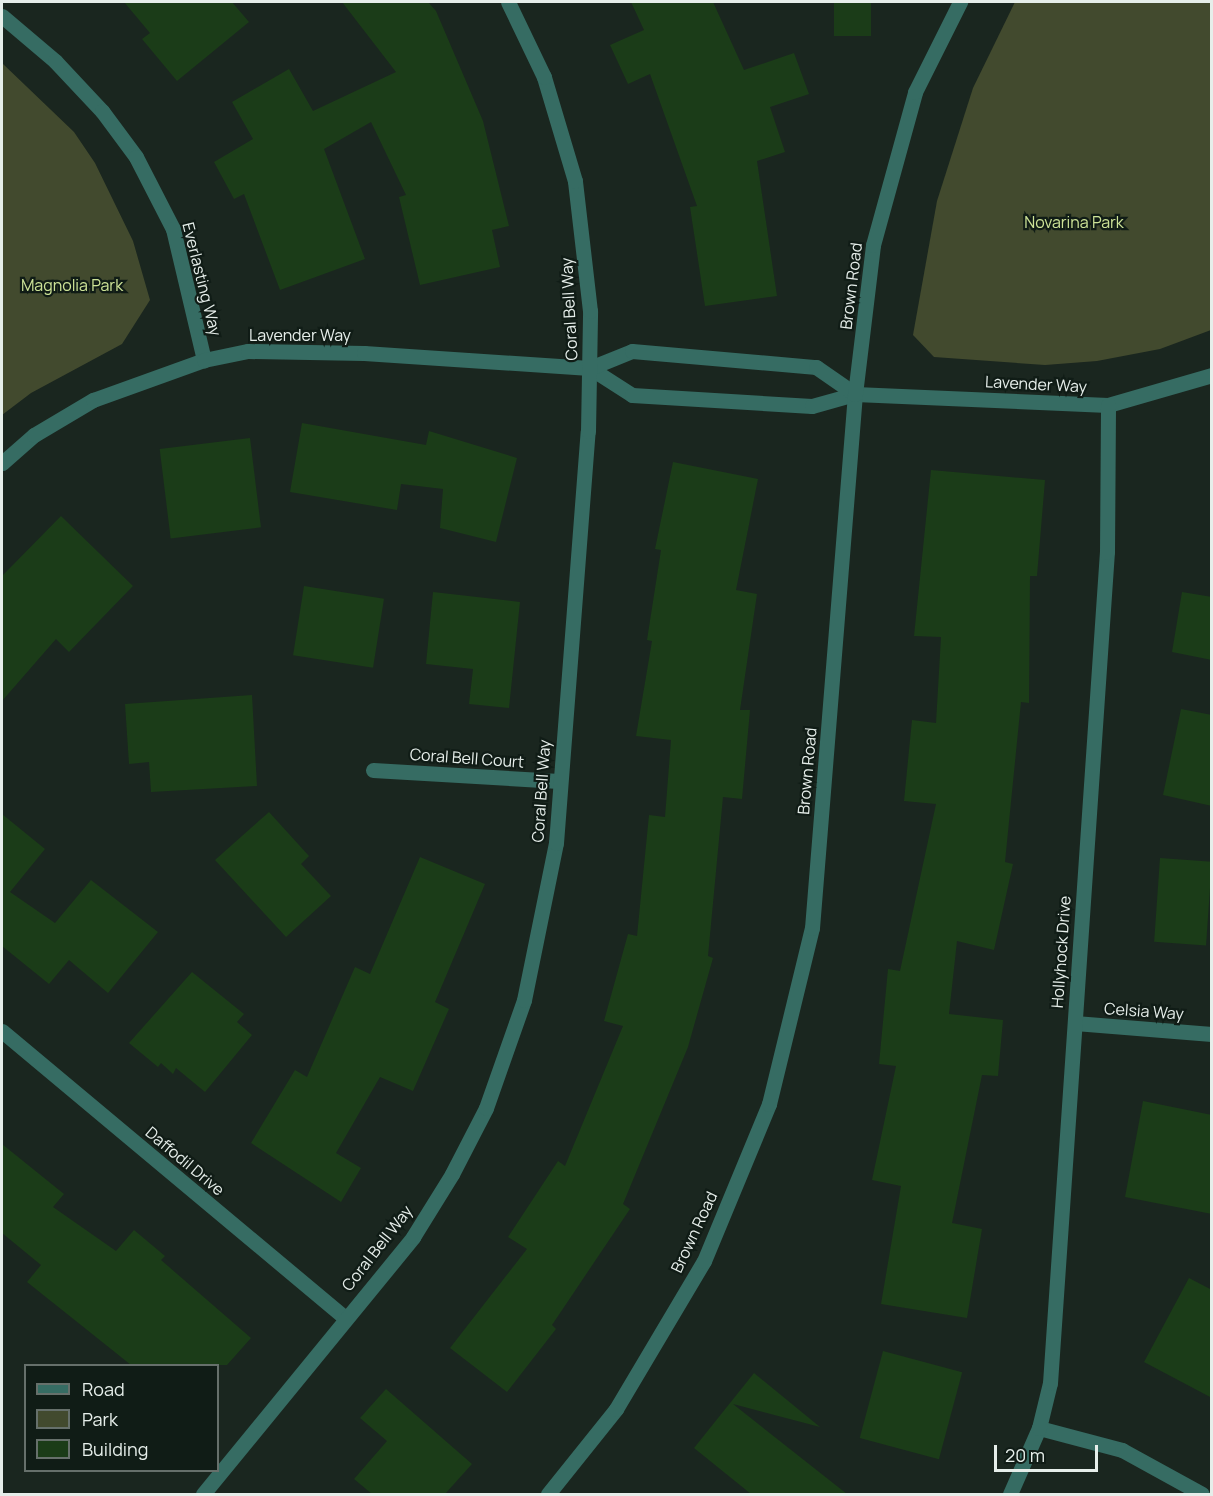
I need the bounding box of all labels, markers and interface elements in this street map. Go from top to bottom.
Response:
park label: Novarina Park [1024,212,1124,232]
street label: Everlasting Way [179,220,225,338]
street label: Brown Road [836,241,866,331]
street label: Coral Bell Way [557,257,581,361]
park label: Magnolia Park [21,275,123,295]
street label: Lavender Way [249,325,351,345]
street label: Lavender Way [985,372,1087,396]
street label: Brown Road [794,727,820,815]
street label: Coral Bell Way [528,739,554,843]
street label: Coral Bell Court [409,744,525,772]
street label: Hollyhock Drive [1047,895,1075,1009]
street label: Celsia Way [1103,999,1185,1023]
street label: Daffodil Drive [142,1122,228,1200]
street label: Brown Road [667,1188,721,1276]
street label: Coral Bell Way [338,1201,416,1295]
legend [24,1364,219,1472]
text: Road [82,1377,125,1401]
text: Park [82,1407,118,1431]
scale bar [997,1433,1100,1471]
text: Building [82,1437,148,1461]
text: 20 m [1005,1443,1045,1467]

